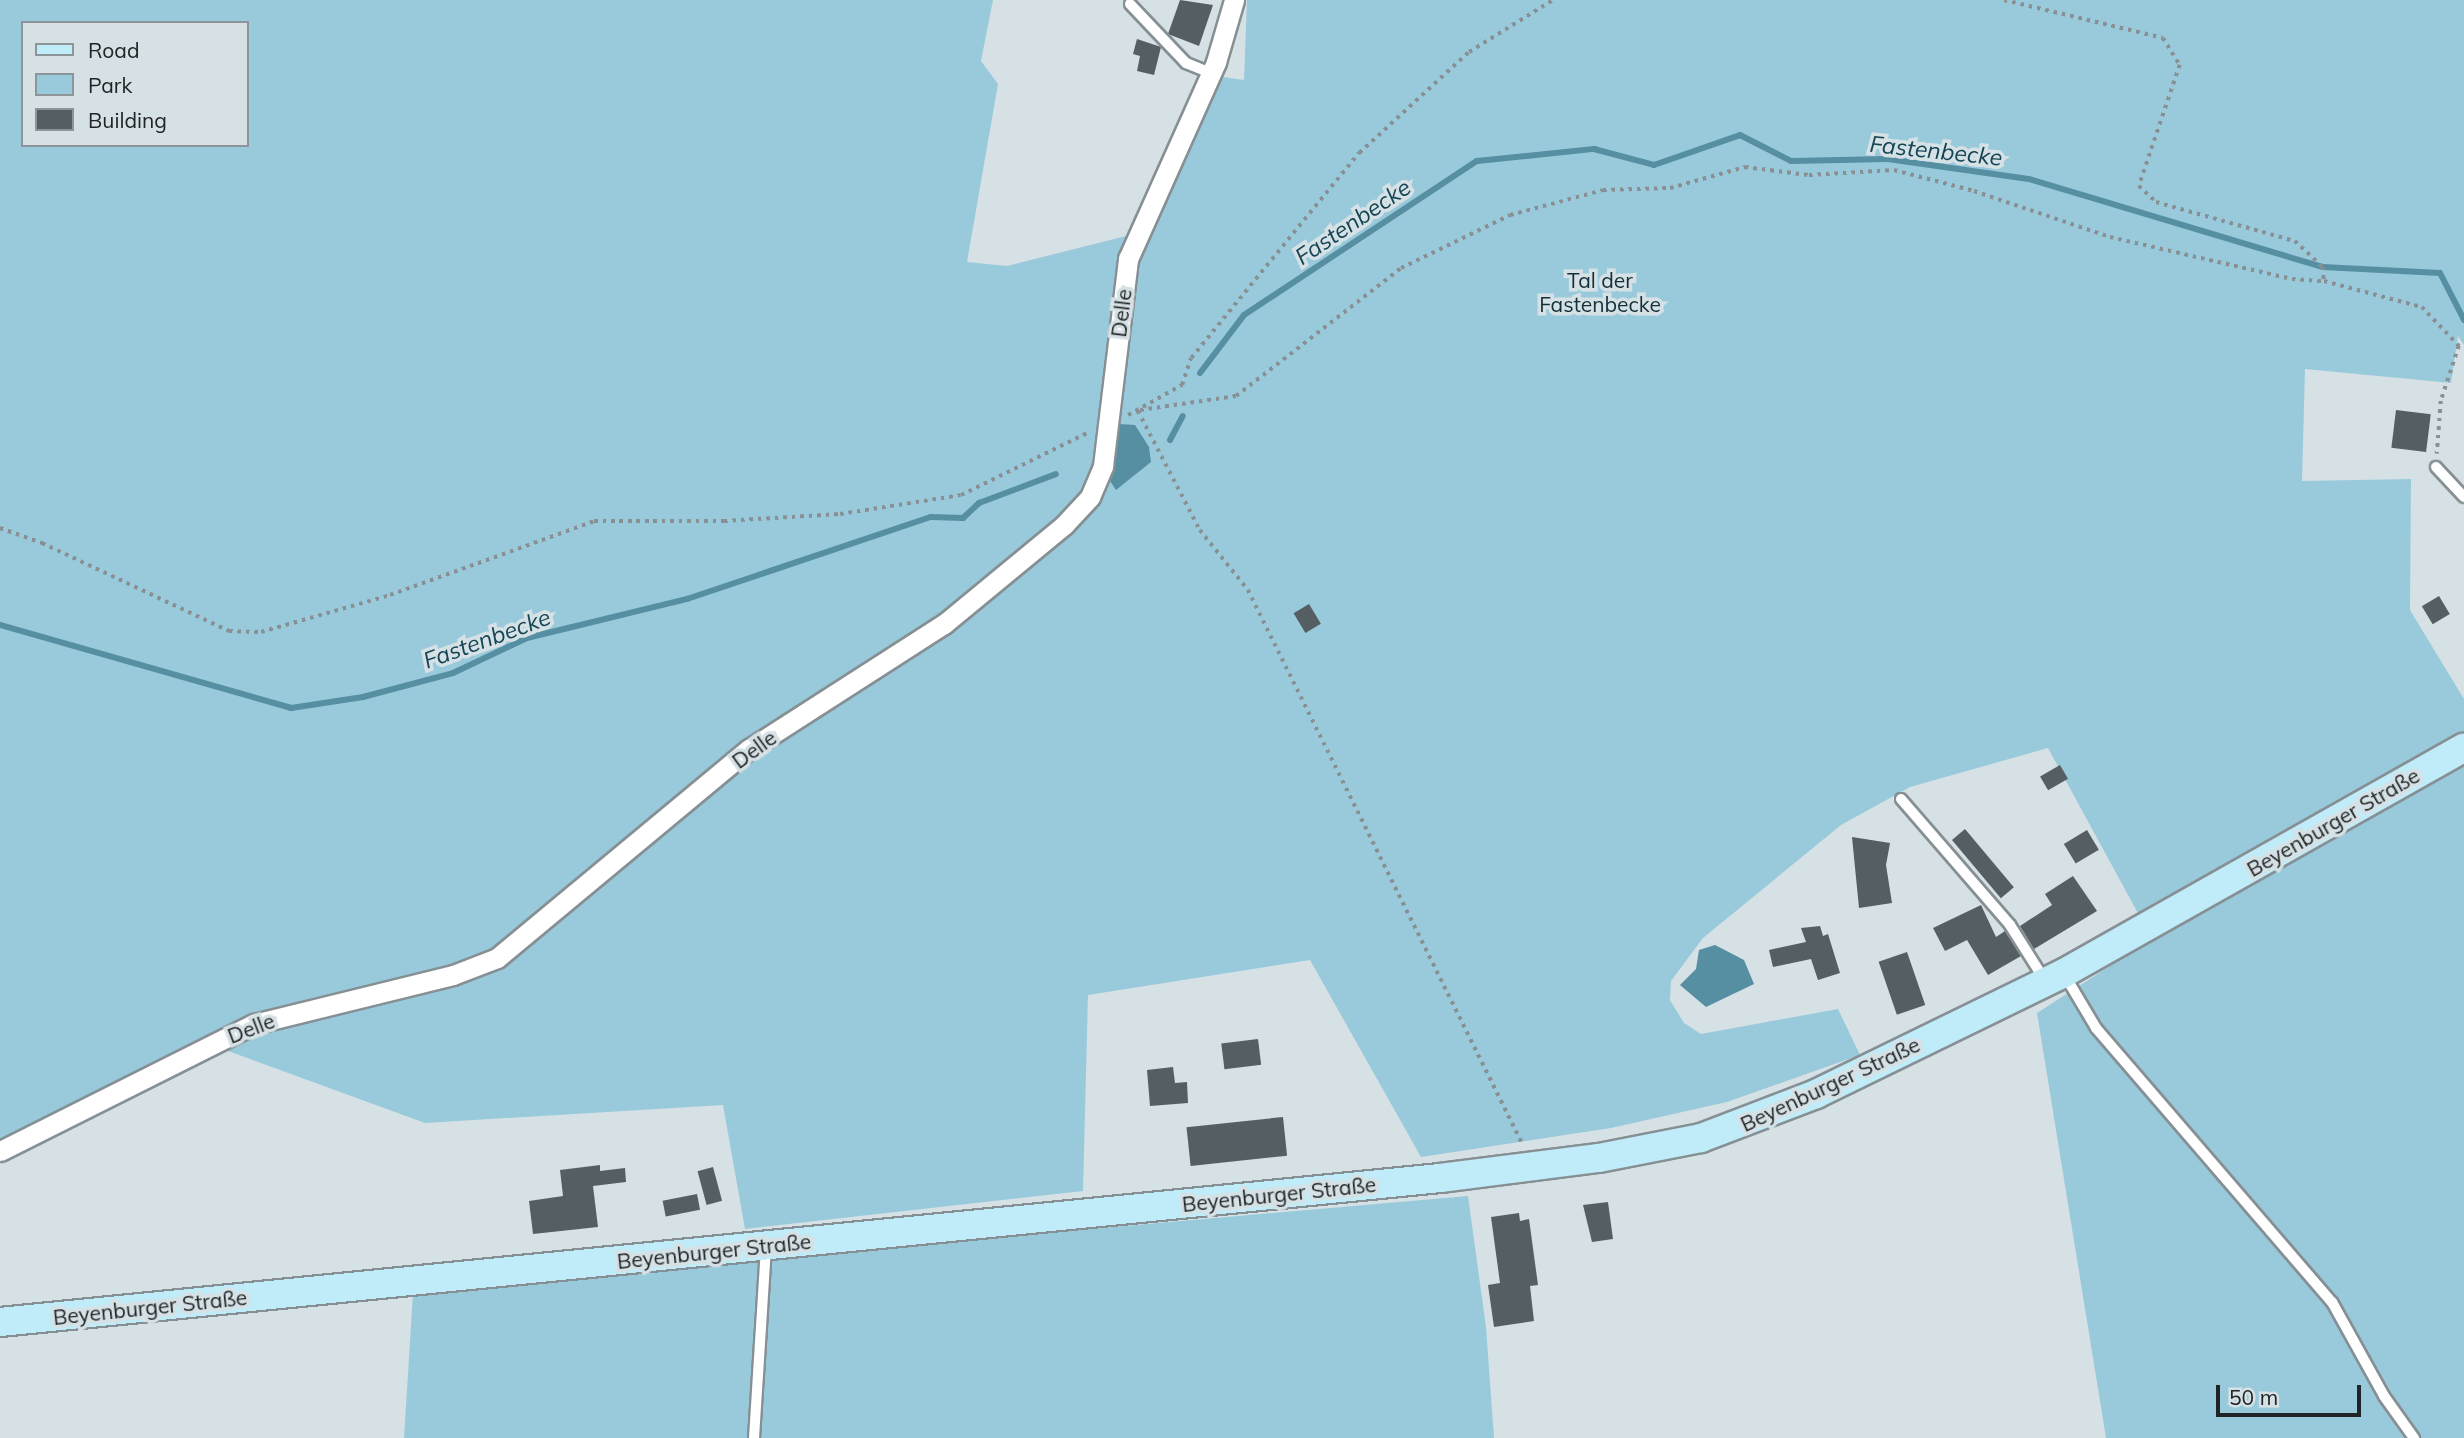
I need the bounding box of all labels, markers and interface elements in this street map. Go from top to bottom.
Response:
legend [21,21,248,147]
text: Road [88,37,139,63]
text: Park [88,72,132,98]
text: Building [88,107,167,133]
water label: Fastenbecke [1868,130,2004,172]
water label: Fastenbecke [1290,173,1416,271]
park label: Tal der Fastenbecke [1539,267,1661,317]
street label: Delle [1106,287,1136,339]
water label: Fastenbecke [420,603,554,675]
street label: Delle [727,725,781,773]
street label: Beyenburger Straße [2242,762,2424,882]
street label: Delle [224,1008,278,1048]
street label: Beyenburger Straße [1736,1031,1924,1137]
street label: Beyenburger Straße [1181,1171,1377,1217]
street label: Beyenburger Straße [616,1228,812,1274]
street label: Beyenburger Straße [52,1284,248,1330]
scale bar [2219,1372,2364,1416]
text: 50 m [2229,1384,2278,1410]

